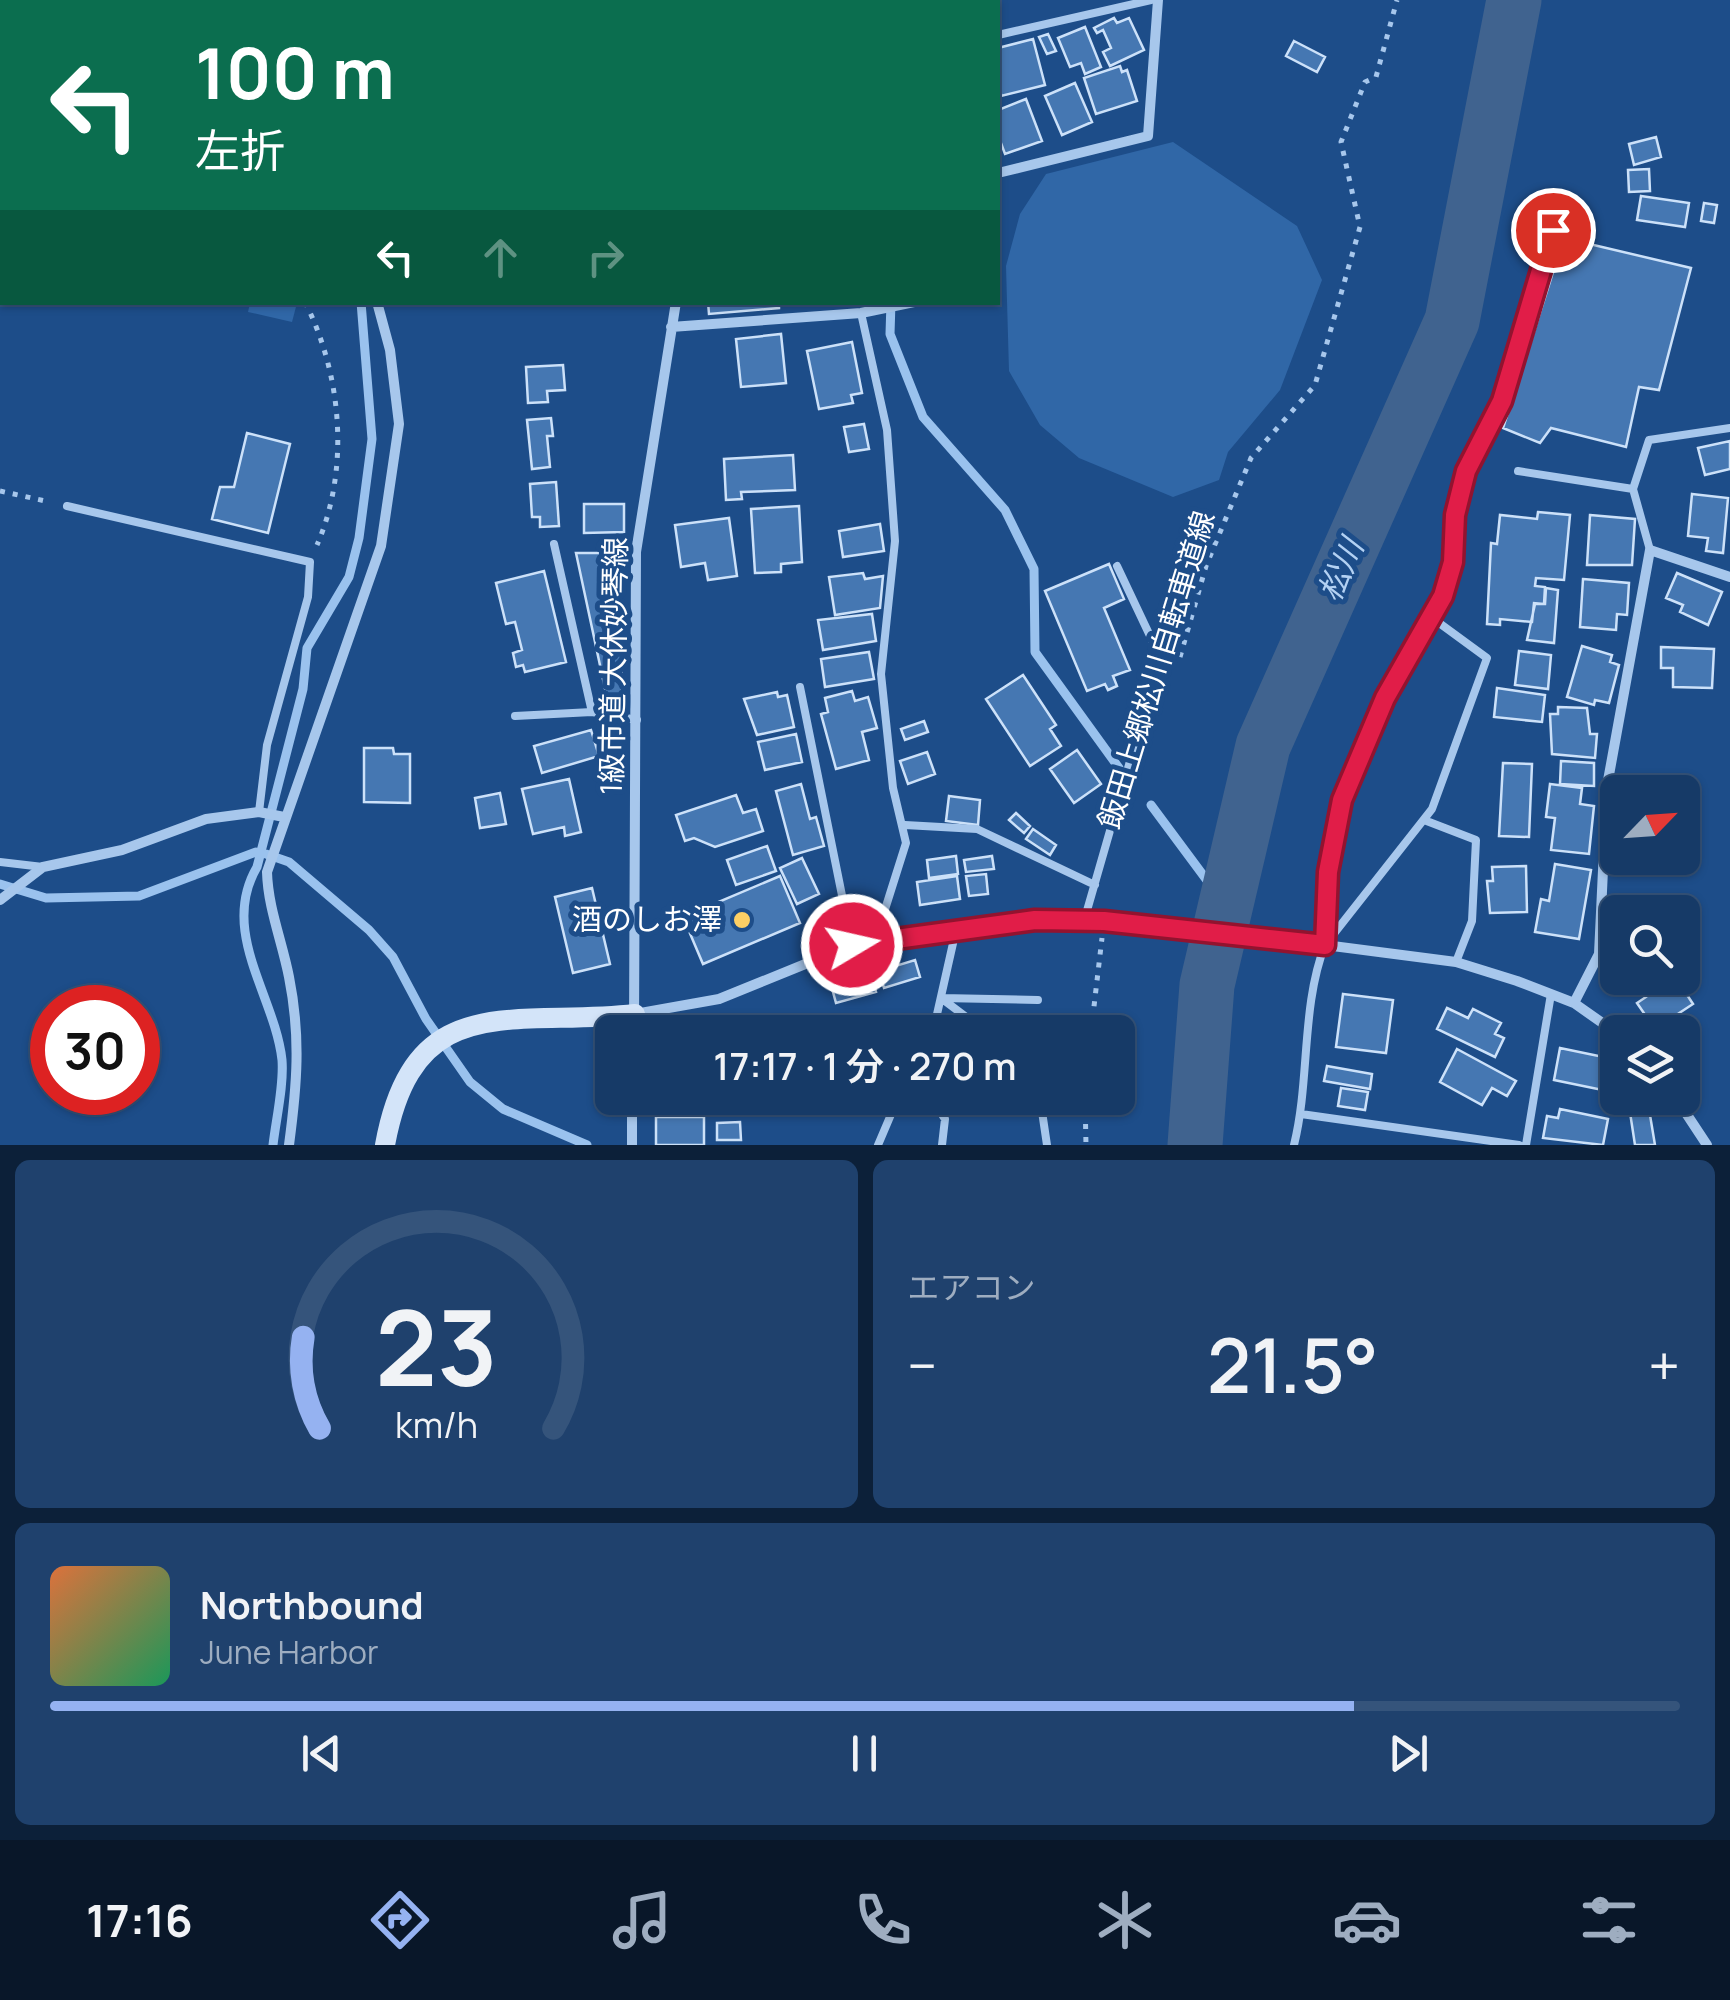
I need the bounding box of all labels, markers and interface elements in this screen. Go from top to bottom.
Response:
text: 100 m [195,24,395,120]
icon: left [30,40,160,170]
text: 左折 [195,119,285,181]
pin [1511,188,1596,273]
icon: arrive [1526,203,1581,258]
icon: left [368,230,423,285]
icon: ahead [473,230,528,285]
icon: right [578,230,633,285]
street label: 飯田上郷松川自転車道線 [1088,506,1223,833]
water label: 松川 [1307,529,1374,608]
street label: 1級市道 大休妙琴線 [590,537,635,795]
north arrow [1600,775,1700,875]
map controls [1600,775,1700,1115]
position arrow [800,893,904,997]
button: search [1600,895,1700,995]
place label: 酒のしお澤 [572,898,722,939]
marker: 酒のしお澤 [731,909,753,931]
speed limit sign: 30 [30,985,160,1115]
button: layers [1600,1015,1700,1115]
text: 17:17 · 1 分 · 270 m [713,1039,1017,1091]
text: エアコン [908,1265,1036,1309]
text: 23 [375,1275,497,1417]
text: 21.5° [1207,1313,1379,1416]
text: − [908,1327,937,1403]
text: + [1648,1327,1680,1403]
text: km/h [395,1400,478,1449]
text: Northbound [200,1578,424,1630]
text: June Harbor [200,1630,378,1674]
icon: previous [294,1726,349,1781]
icon: pause [837,1726,892,1781]
icon: next [1381,1726,1436,1781]
icon: directions [365,1885,435,1955]
icon: music [607,1885,677,1955]
icon: phone [848,1885,918,1955]
icon: climate [1090,1885,1160,1955]
icon: car [1332,1885,1402,1955]
icon: filters [1574,1885,1644,1955]
text: 17:16 [86,1889,193,1951]

